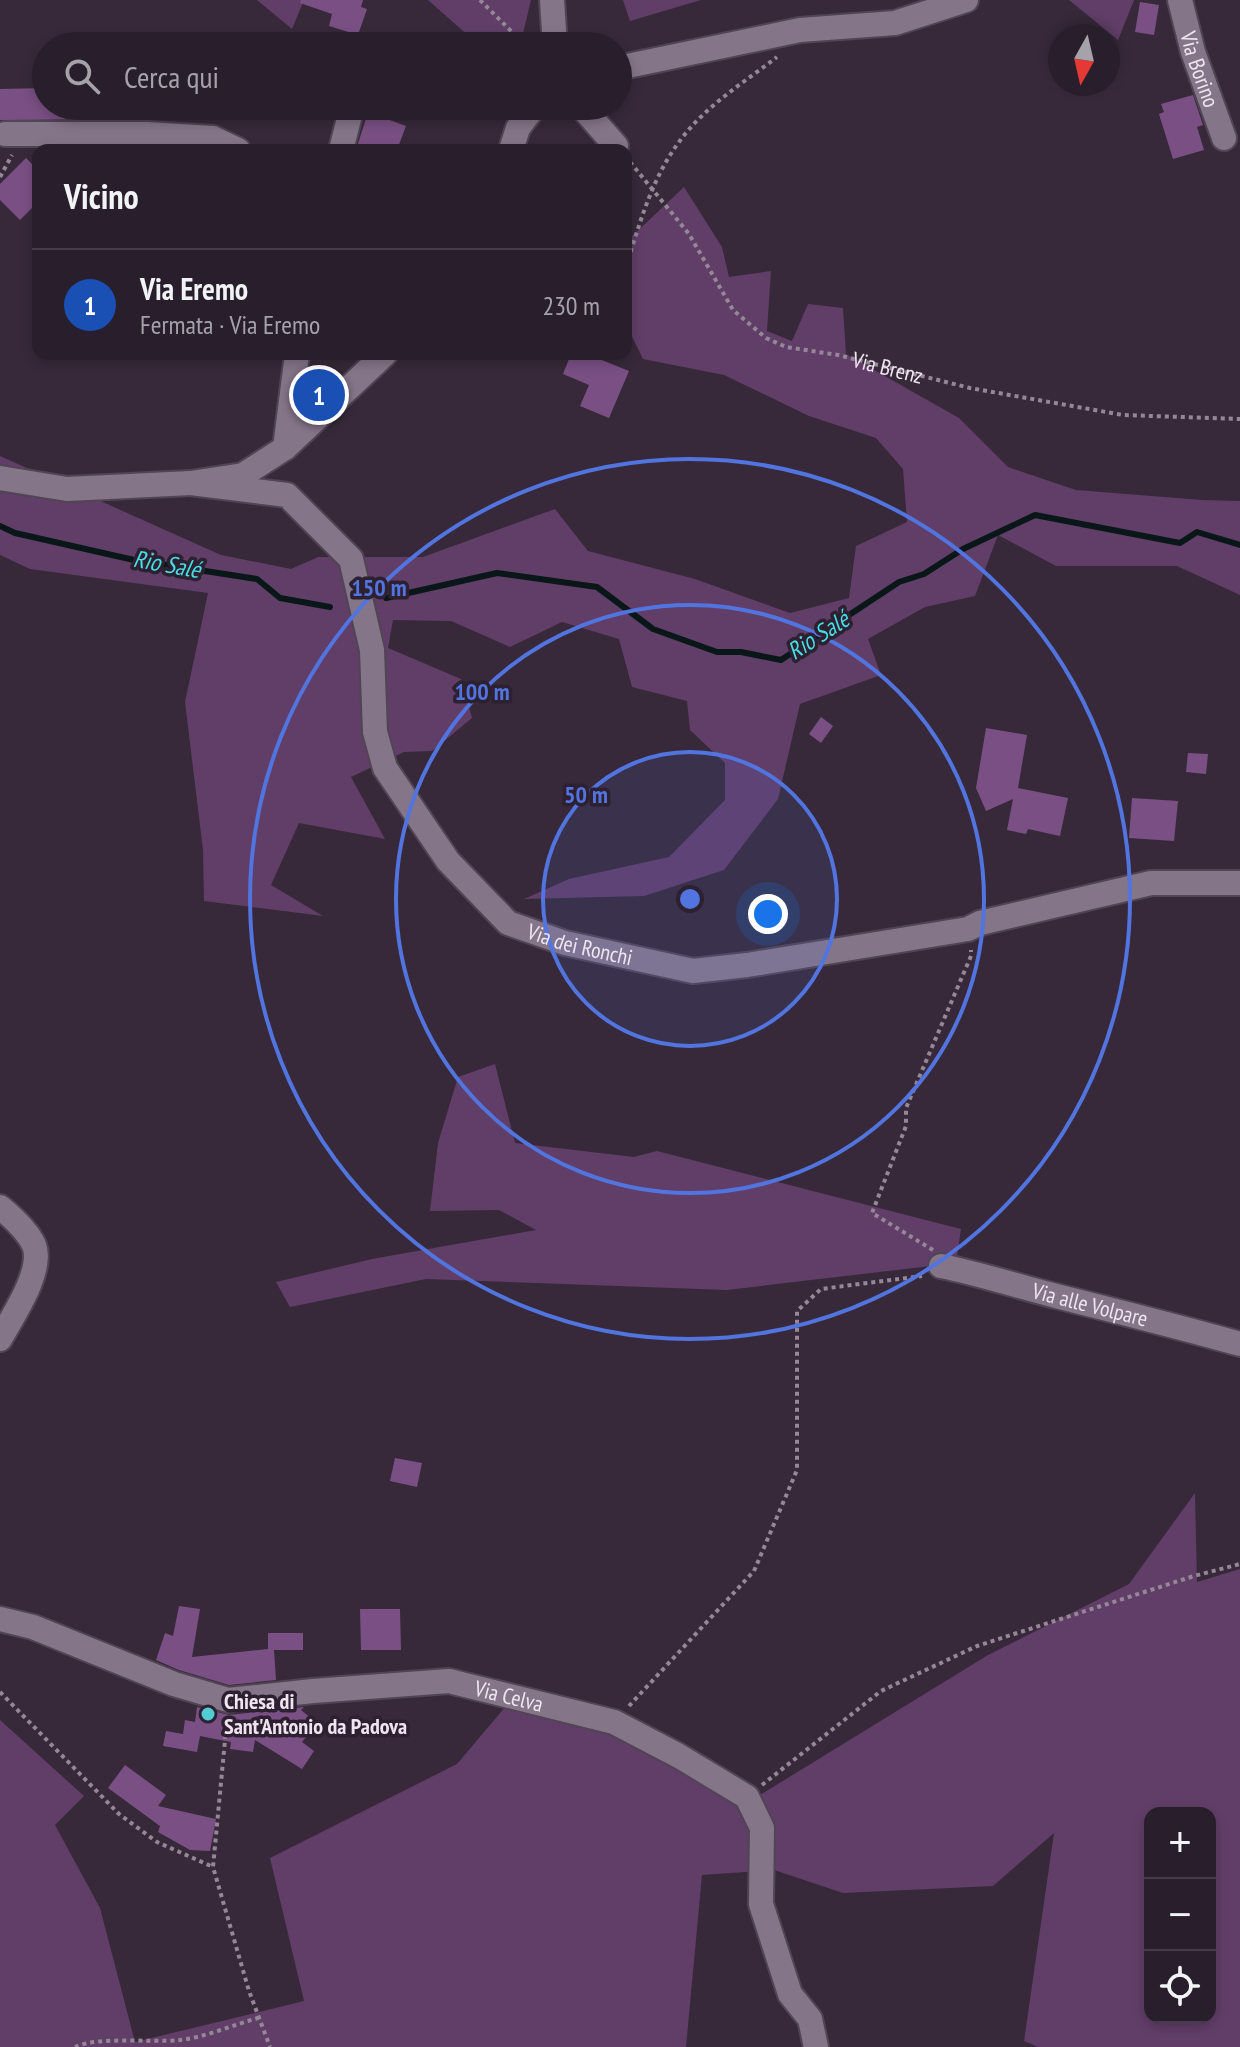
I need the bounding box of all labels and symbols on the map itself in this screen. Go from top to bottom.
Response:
north arrow [1048,24,1120,96]
street label: Via Borino [1174,27,1226,111]
street label: Via Brenz [849,345,926,390]
pin: 1 [293,365,345,425]
water label: Rio Salé [131,543,205,585]
text: 150 m [351,572,407,603]
water label: Rio Salé [781,602,857,666]
text: 100 m [454,676,510,707]
text: 50 m [564,779,608,810]
centre of rings [676,885,704,913]
your location [748,894,788,934]
street label: Via dei Ronchi [523,917,635,971]
street label: Via alle Volpare [1028,1276,1151,1333]
street label: Via Celva [471,1674,546,1718]
place label: Chiesa di Sant'Antonio da Padova [224,1687,407,1740]
marker: Chiesa di Sant'Antonio da Padova [199,1705,217,1723]

